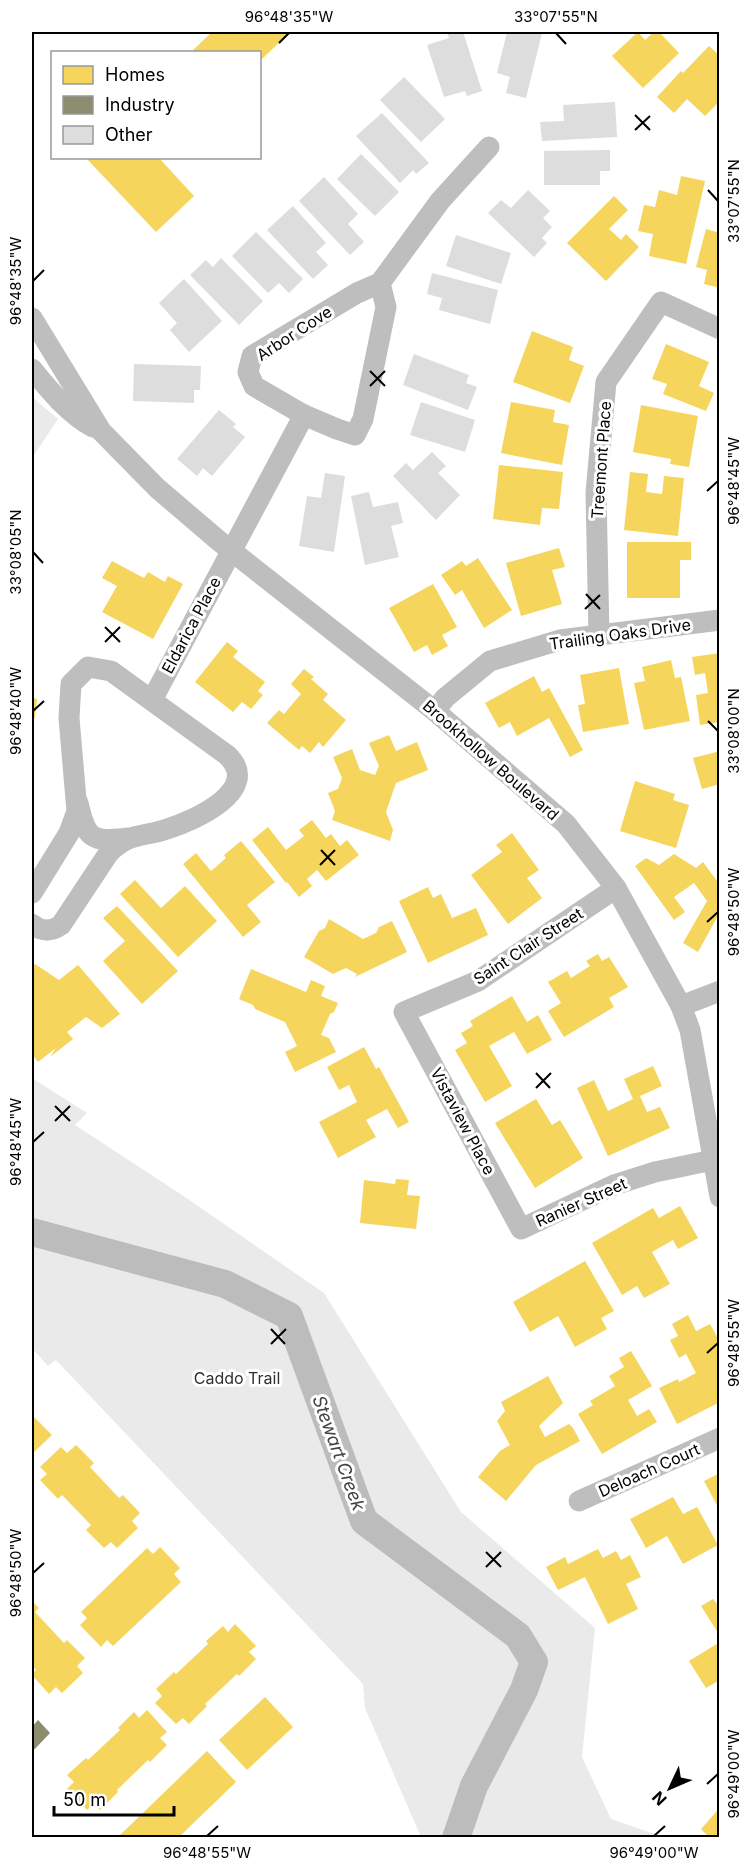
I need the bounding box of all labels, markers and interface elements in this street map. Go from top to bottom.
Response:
text: 96°48'35"W [245,7,333,26]
text: 33°07'55"N [514,7,598,26]
legend [51,51,261,159]
text: Homes [105,64,165,85]
text: Industry [105,94,175,115]
text: Other [105,124,153,145]
text: 33°07'55"N [724,159,743,243]
text: 96°48'35"W [6,237,25,325]
street label: Arbor Cove [252,301,336,365]
street label: Treemont Place [587,400,615,520]
text: 96°48'45"W [724,437,743,525]
text: 33°08'05"N [6,509,25,595]
street label: Eldarica Place [157,573,225,677]
street label: Trailing Oaks Drive [548,614,692,654]
text: 96°48'40"W [6,667,25,755]
text: 33°08'00"N [724,688,743,774]
street label: Brookhollow Boulevard [419,695,563,825]
text: 96°48'50"W [724,867,743,956]
street label: Saint Clair Street [470,903,586,989]
street label: Vistaview Place [426,1064,500,1178]
text: 96°48'45"W [6,1098,25,1186]
street label: Ranier Street [532,1173,630,1231]
text: 96°48'55"W [724,1299,743,1387]
park label: Caddo Trail [194,1368,280,1388]
water label: Stewart Creek [308,1393,370,1514]
street label: Deloach Court [595,1439,703,1501]
text: 96°48'50"W [6,1528,25,1617]
text: 96°49'00"W [724,1729,743,1818]
north arrow [640,1758,700,1818]
scale bar [54,1779,174,1817]
text: N [648,1787,671,1810]
text: 50 m [63,1789,106,1810]
text: 96°48'55"W [163,1843,251,1862]
text: 96°49'00"W [610,1843,699,1862]

